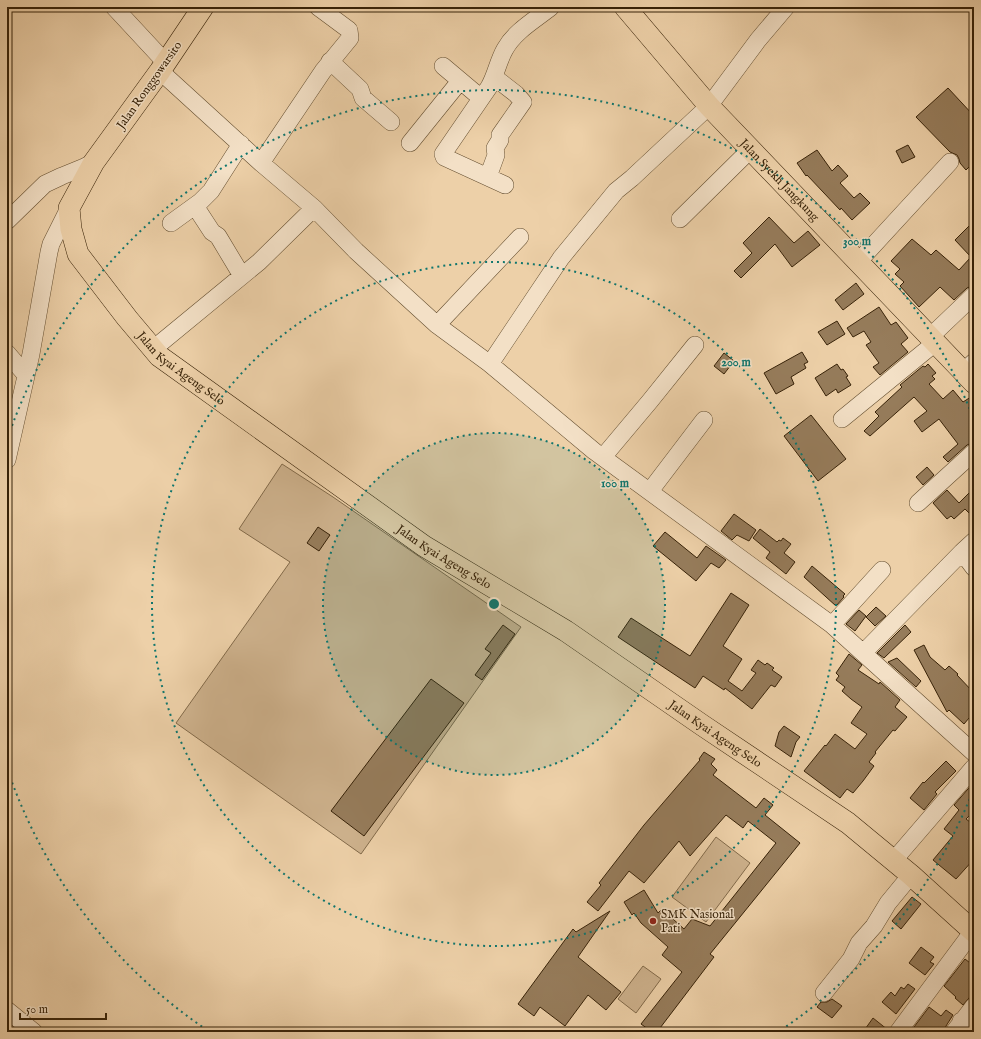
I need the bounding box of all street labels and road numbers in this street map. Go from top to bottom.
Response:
street label: Jalan Ronggowarsito [112,38,186,134]
street label: Jalan Syekh Jangkung [734,134,822,225]
street label: Jalan Kyai Ageng Selo [132,327,228,409]
street label: Jalan Kyai Ageng Selo [391,521,494,593]
street label: Jalan Kyai Ageng Selo [663,696,765,771]

